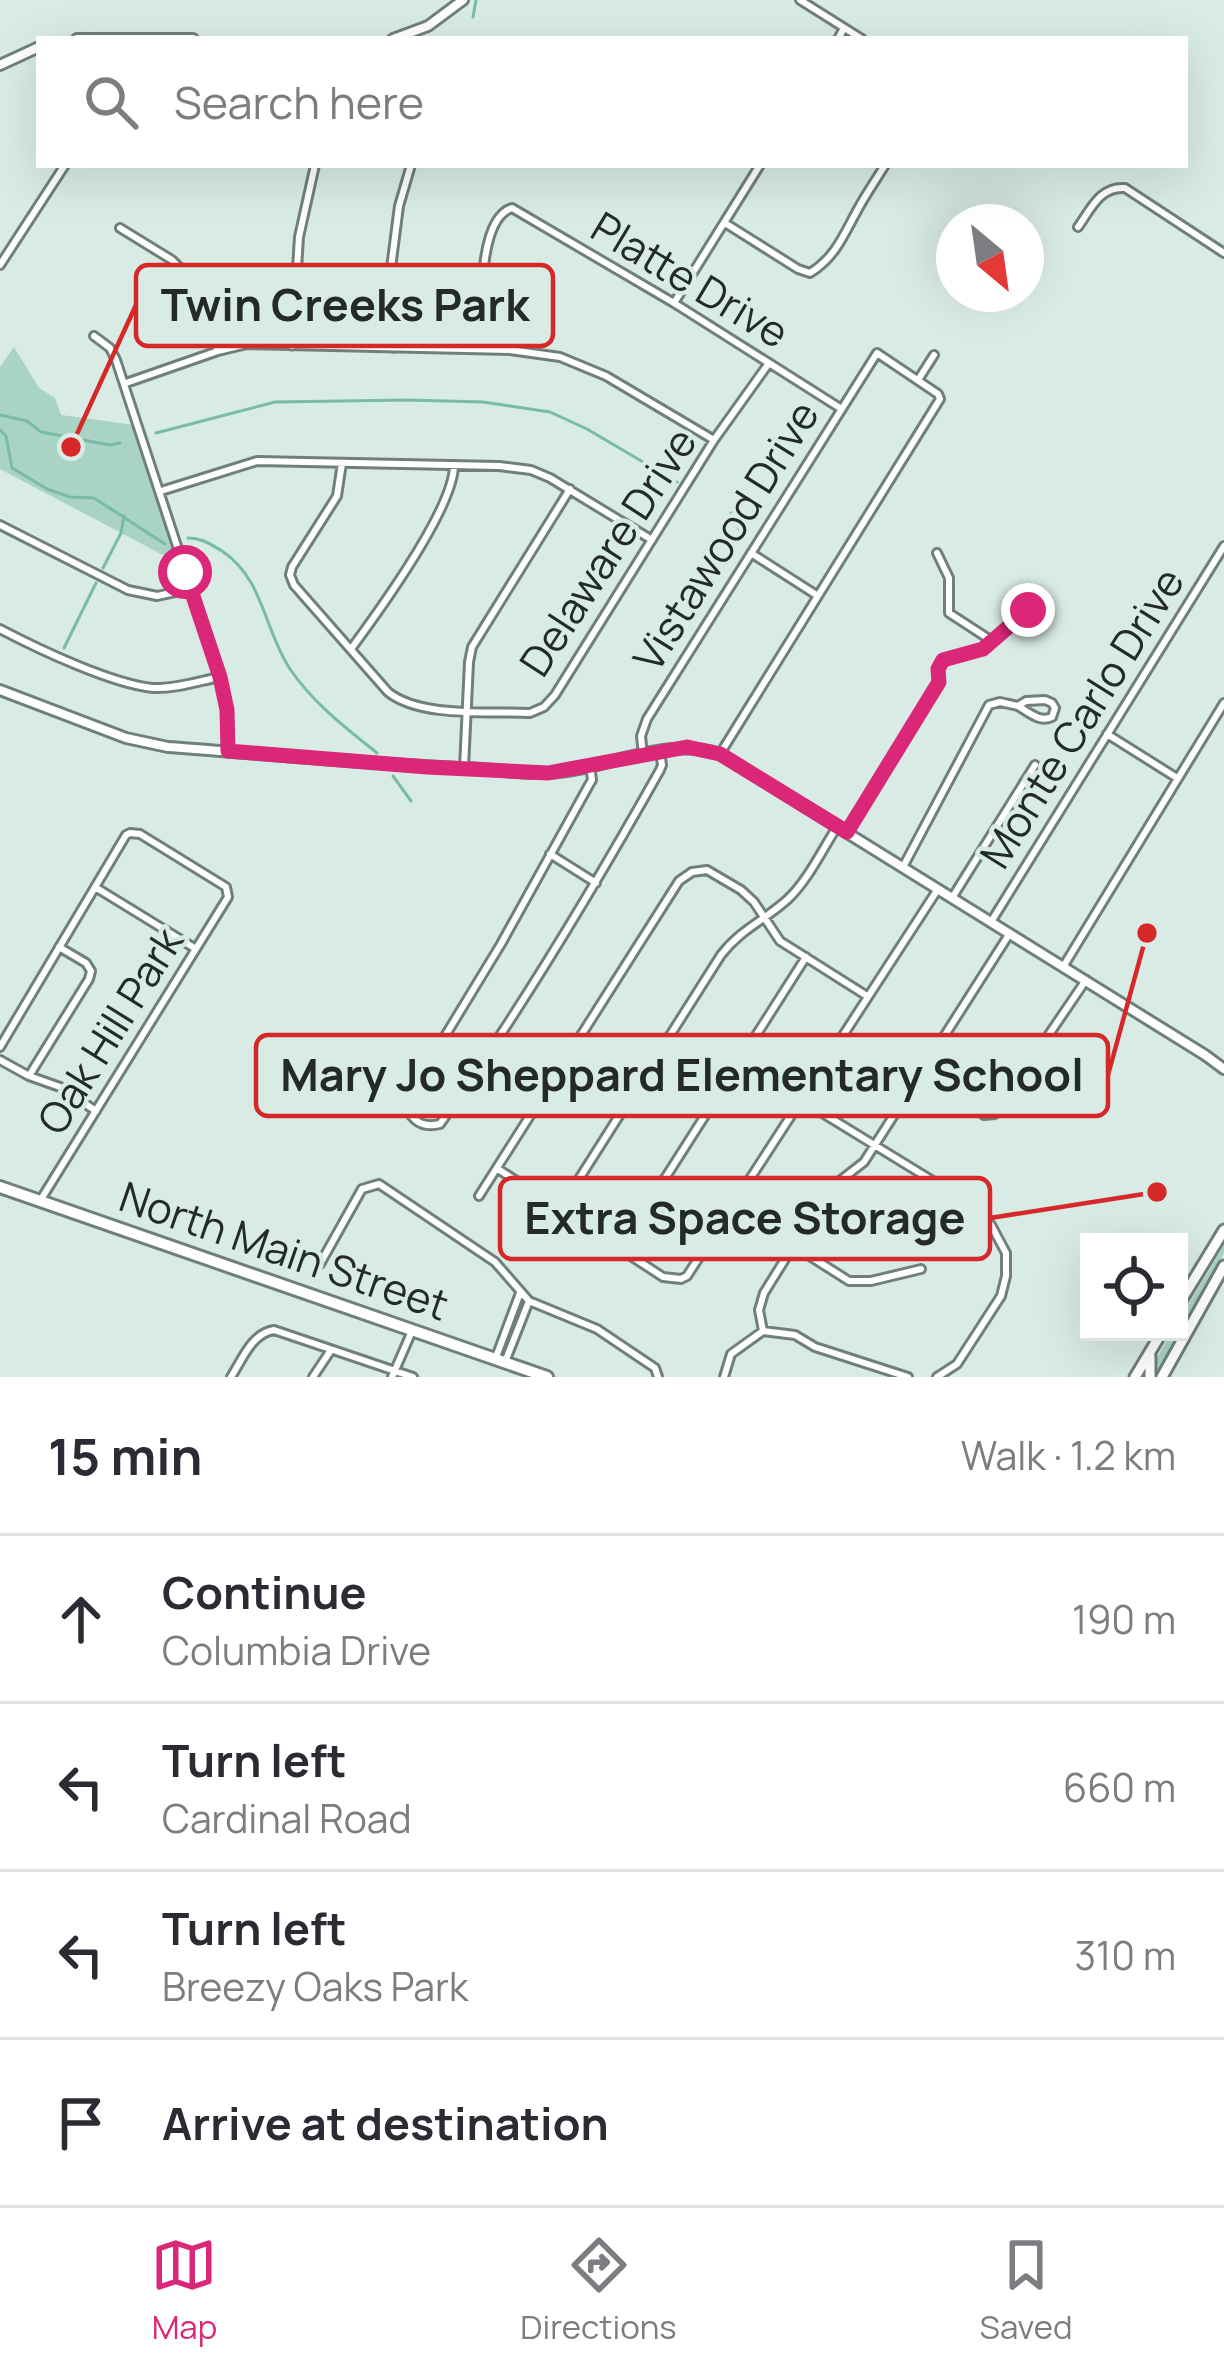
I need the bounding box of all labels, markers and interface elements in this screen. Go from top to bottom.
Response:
search box [36,36,1188,168]
icon: search [78,69,144,135]
text: Search here [174,71,424,133]
street label: Platte Drive [581,197,800,361]
north arrow [936,204,1044,312]
callout: Twin Creeks Park [136,265,553,346]
text: Twin Creeks Park [161,273,531,335]
street label: Vistawood Drive [619,389,831,682]
street label: Delaware Drive [505,416,709,687]
route start [158,545,212,599]
street label: Monte Carlo Drive [965,556,1197,879]
route end [1001,583,1055,637]
street label: Oak Hill Park [23,915,196,1145]
callout: Mary Jo Sheppard Elementary School [256,1035,1108,1116]
text: Mary Jo Sheppard Elementary School [280,1043,1084,1105]
street label: North Main Street [112,1167,456,1333]
callout: Extra Space Storage [500,1178,990,1259]
text: Extra Space Storage [524,1186,966,1248]
map controls [1080,1233,1188,1341]
button: locate [1080,1233,1188,1341]
text: 15 min [48,1421,202,1490]
text: Walk · 1.2 km [961,1428,1176,1482]
text: Continue [162,1561,367,1623]
icon: ahead [48,1586,114,1652]
text: 190 m [1072,1592,1176,1646]
text: Columbia Drive [162,1623,431,1677]
text: Turn left [162,1729,347,1791]
icon: left [48,1754,114,1820]
text: 660 m [1063,1760,1176,1814]
text: Cardinal Road [162,1791,412,1845]
text: Turn left [162,1897,347,1959]
icon: left [48,1922,114,1988]
text: 310 m [1075,1928,1176,1982]
text: Breezy Oaks Park [162,1959,468,2013]
icon: arrive [48,2090,114,2156]
text: Arrive at destination [162,2092,609,2154]
tab: Map [151,2232,217,2349]
tab: Directions [520,2232,677,2349]
tab: Saved [980,2232,1073,2349]

